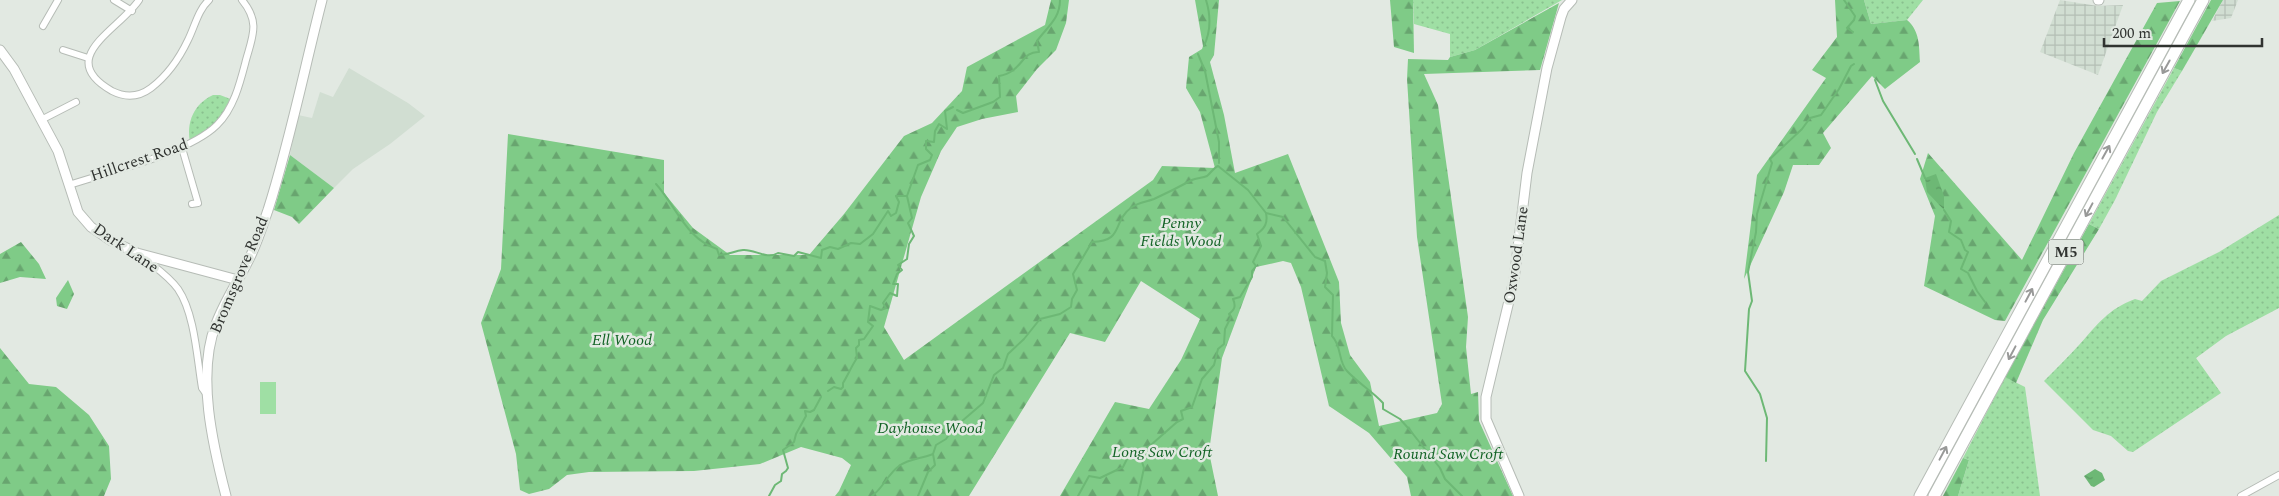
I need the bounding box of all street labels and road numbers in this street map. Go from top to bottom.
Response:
street label: Hillcrest Road [87,132,191,188]
street label: Oxwood Lane [1497,205,1535,305]
street label: Bromsgrove Road [204,213,275,337]
street label: Dark Lane [88,217,164,279]
road number: M5 [2048,240,2084,264]

